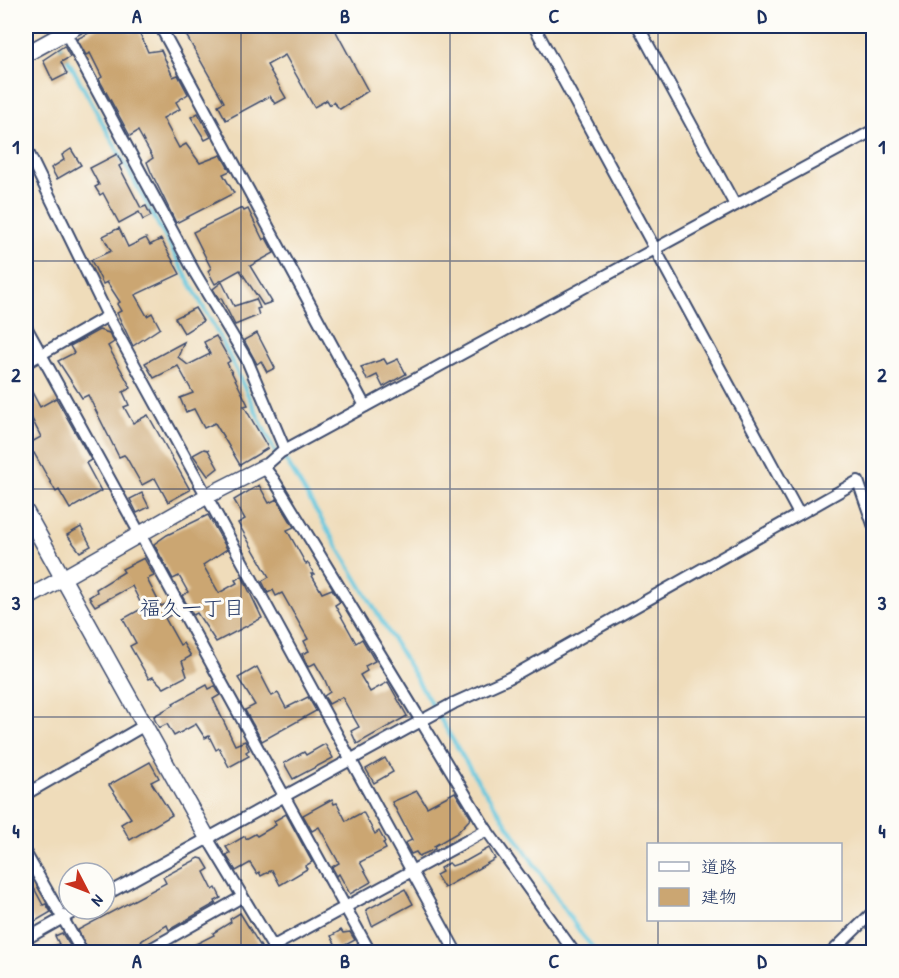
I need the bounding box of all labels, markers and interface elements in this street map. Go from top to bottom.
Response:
text: A [132,2,142,29]
text: B [340,2,350,29]
text: C [549,2,560,29]
text: D [757,2,767,29]
text: 1 [12,133,20,160]
text: 1 [878,133,886,160]
text: 2 [11,361,21,388]
text: 2 [877,361,887,388]
text: 3 [12,589,21,616]
text: 3 [878,589,887,616]
district label: 福久一丁目 [140,593,245,622]
text: 4 [12,817,20,844]
text: 4 [878,817,886,844]
legend [647,843,842,921]
text: 道路 [701,854,737,879]
north arrow [57,861,117,921]
text: 建物 [701,884,737,909]
text: N [87,891,109,912]
text: A [132,947,142,974]
text: B [340,947,350,974]
text: C [549,947,560,974]
text: D [757,947,767,974]

